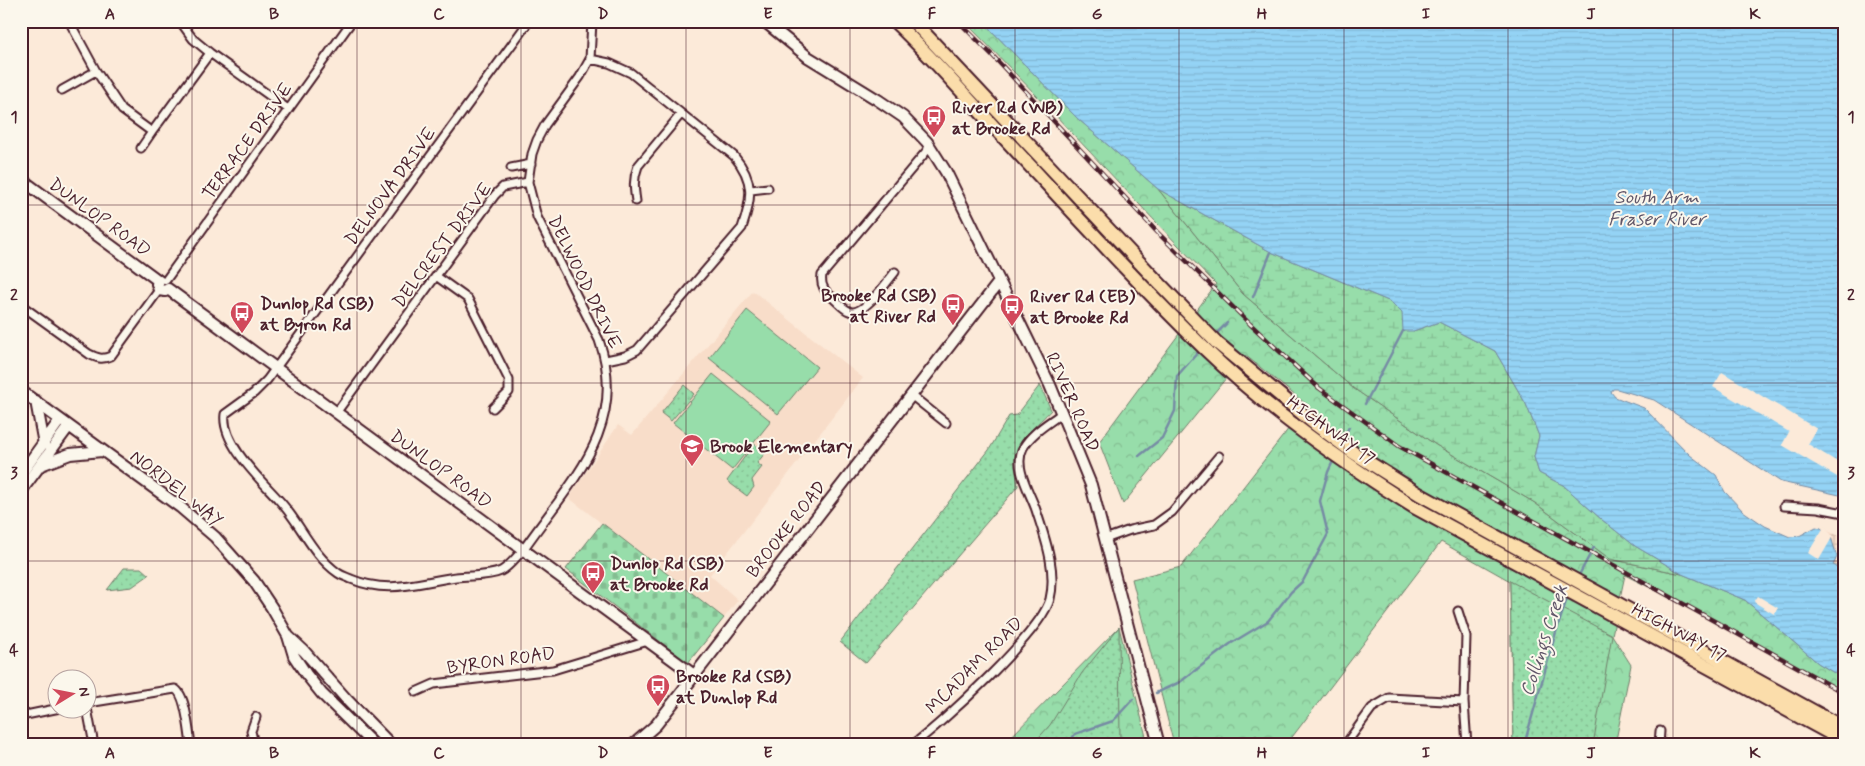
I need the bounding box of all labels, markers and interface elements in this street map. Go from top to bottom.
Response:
text: A [105,4,115,25]
text: B [269,4,279,25]
text: C [433,4,445,25]
text: D [597,4,609,25]
text: E [763,4,773,25]
text: F [928,4,937,25]
text: G [1092,4,1103,25]
text: H [1257,4,1268,25]
text: I [1422,4,1431,25]
text: J [1586,4,1596,25]
text: K [1749,4,1761,25]
street label: TERRACE DRIVE [197,78,299,205]
place label: River Rd (WB) at Brooke Rd [952,96,1063,141]
bus stop icon: River Rd (WB) at Brooke Rd [921,104,947,138]
text: 1 [10,107,18,128]
text: 1 [1847,107,1855,128]
street label: DELNOVA DRIVE [340,122,442,251]
street label: DUNLOP ROAD [44,173,155,263]
street label: DELCREST DRIVE [388,178,498,313]
water label: South Arm Fraser River [1608,185,1708,232]
street label: DELWOOD DRIVE [541,212,627,353]
place label: Brooke Rd (SB) at River Rd [821,284,937,329]
text: 2 [10,285,18,306]
place label: River Rd (EB) at Brooke Rd [1030,285,1136,330]
text: 2 [1847,285,1855,306]
place label: Dunlop Rd (SB) at Byron Rd [260,292,374,337]
bus stop icon: Brooke Rd (SB) at River Rd [940,292,966,326]
bus stop icon: River Rd (EB) at Brooke Rd [999,293,1025,327]
bus stop icon: Dunlop Rd (SB) at Byron Rd [229,300,255,334]
street label: RIVER ROAD [1039,349,1105,456]
street label: HIGHWAY 17 [1281,391,1380,471]
street label: DUNLOP ROAD [385,425,496,515]
school or university icon: Brook Elementary [679,433,705,467]
place label: Brook Elementary [710,435,853,459]
street label: NORDEL WAY [125,445,228,533]
text: 3 [10,463,18,484]
text: 3 [1847,463,1855,484]
street label: BROOKE ROAD [741,476,832,583]
place label: Dunlop Rd (SB) at Brooke Rd [610,552,724,597]
bus stop icon: Dunlop Rd (SB) at Brooke Rd [580,560,606,594]
water label: Collings Creek [1515,581,1576,700]
street label: HIGHWAY 17 [1627,598,1730,668]
street label: MCADAM ROAD [921,612,1029,720]
text: 4 [9,640,19,661]
text: 4 [1846,640,1856,661]
street label: BYRON ROAD [445,641,557,680]
place label: Brooke Rd (SB) at Dunlop Rd [676,665,792,710]
north arrow [48,668,98,718]
bus stop icon: Brooke Rd (SB) at Dunlop Rd [645,673,671,707]
text: N [74,686,93,698]
text: A [105,743,115,764]
text: B [269,743,279,764]
text: C [433,743,445,764]
text: D [597,743,609,764]
text: E [763,743,773,764]
text: F [928,743,937,764]
text: G [1092,743,1103,764]
text: H [1257,743,1268,764]
text: I [1422,743,1431,764]
text: J [1586,743,1596,764]
text: K [1749,743,1761,764]

